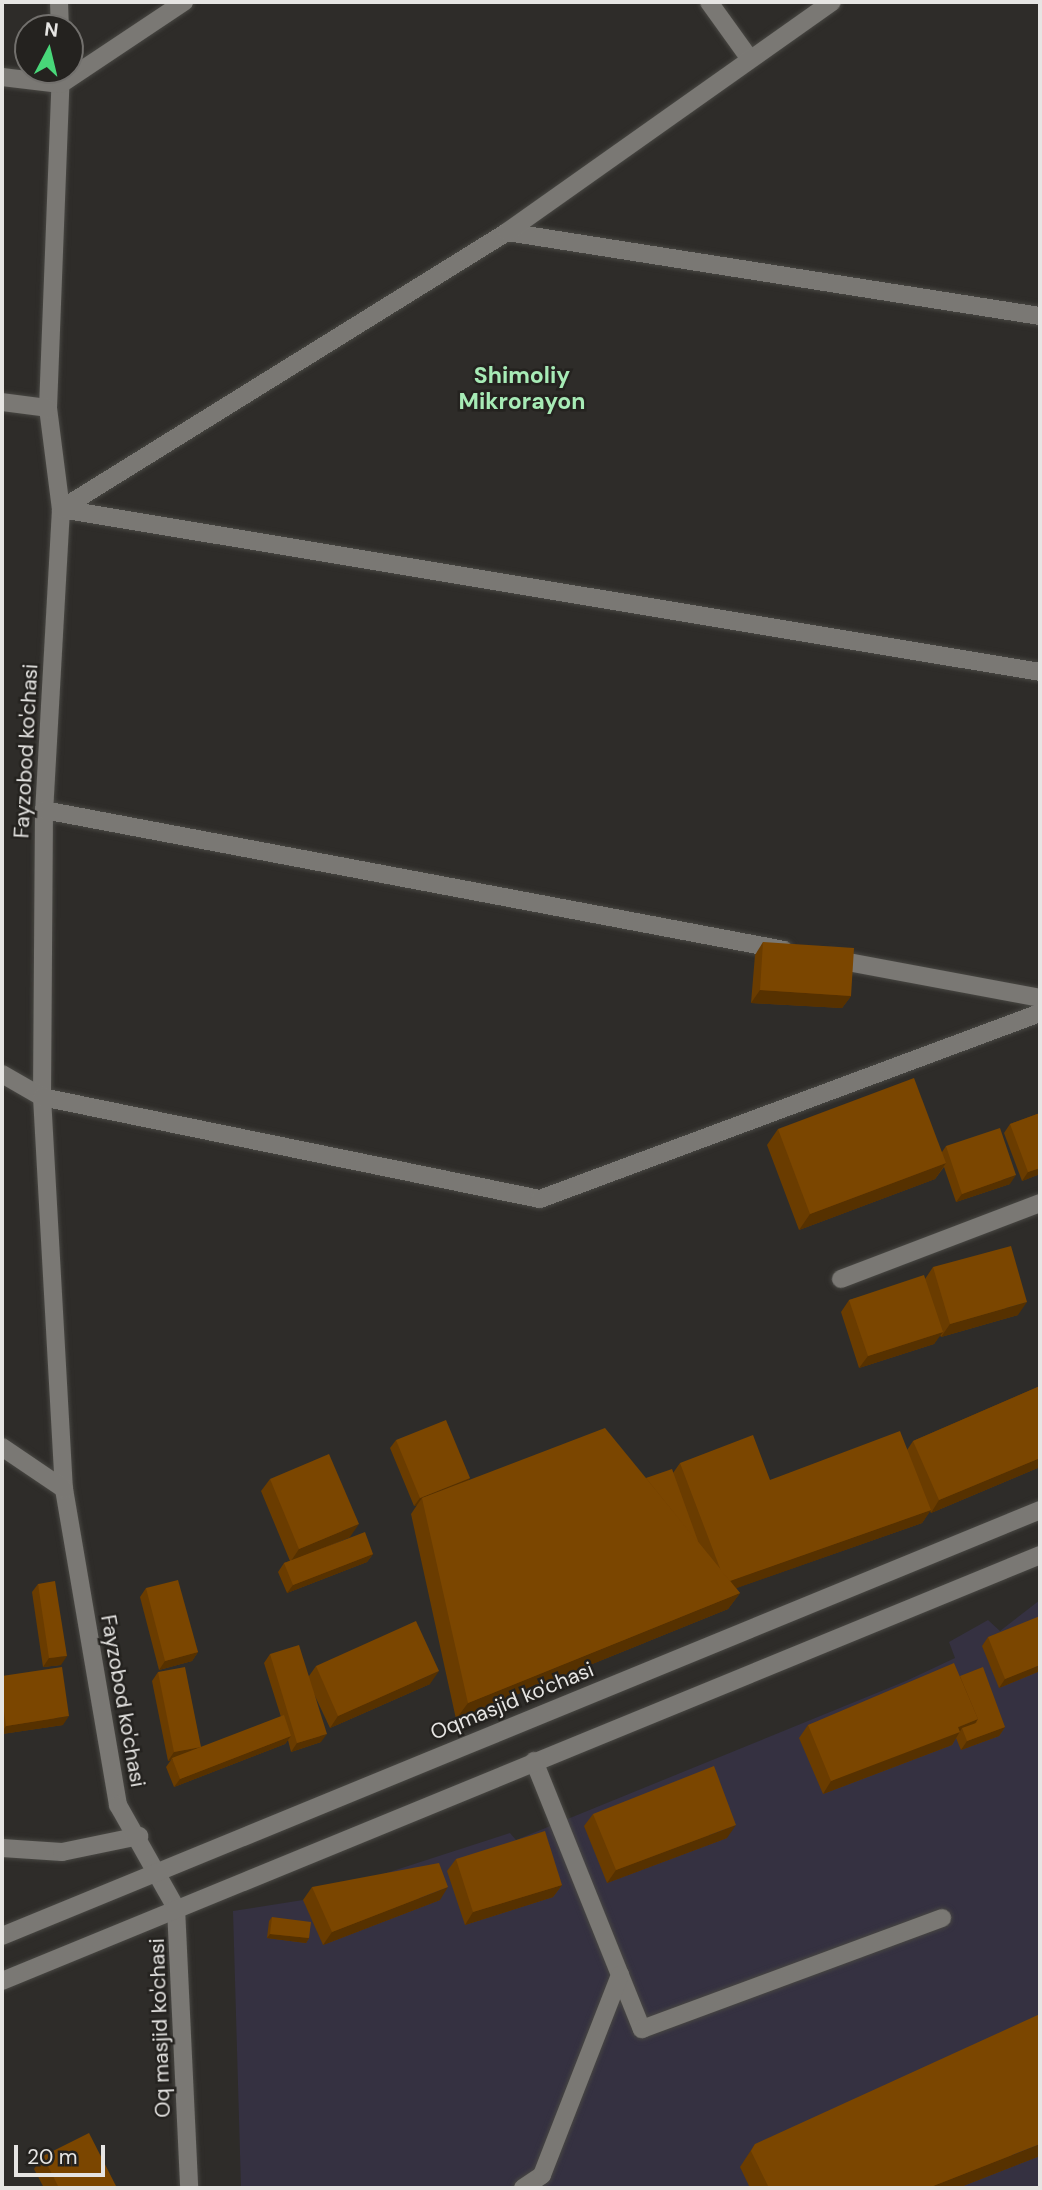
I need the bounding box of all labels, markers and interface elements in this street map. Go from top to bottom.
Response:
north arrow [14,14,84,84]
text: N [43,16,60,43]
district label: Shimoliy Mikrorayon [459,361,585,415]
street label: Fayzobod ko'chasi [9,663,43,839]
street label: Fayzobod ko'chasi [95,1613,151,1789]
street label: Oqmasjid ko'chasi [427,1657,597,1745]
street label: Oq masjid ko'chasi [144,1938,176,2118]
scale bar [18,2130,108,2174]
text: 20 m [27,2143,78,2171]

